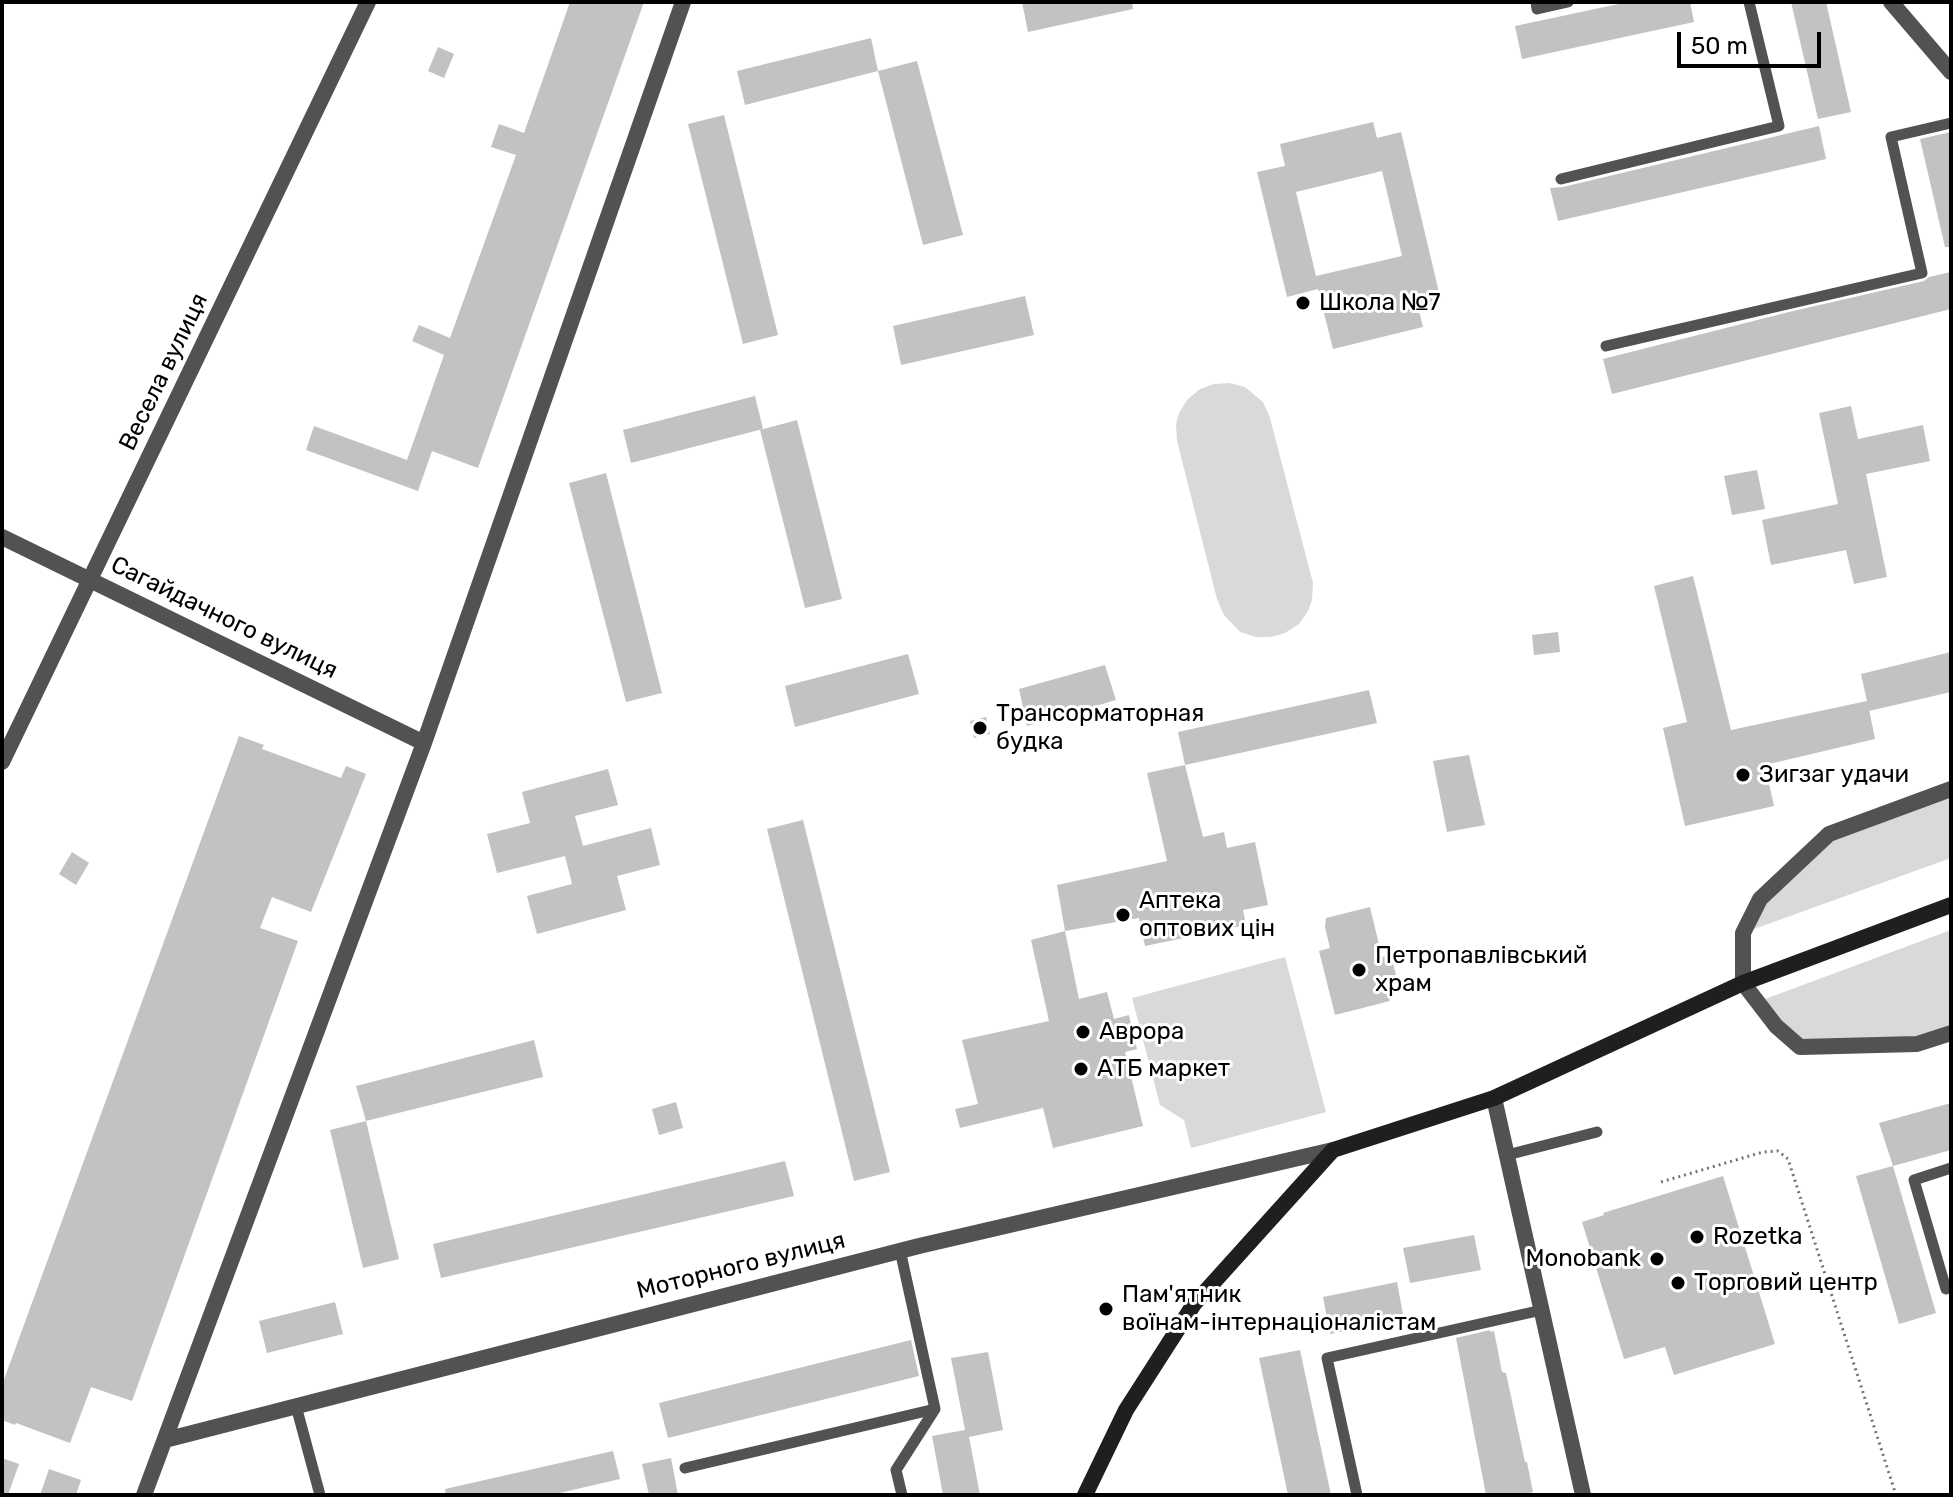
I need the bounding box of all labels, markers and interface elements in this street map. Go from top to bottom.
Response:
scale bar [1681,16,1825,66]
text: 50 m [1691,32,1748,60]
street label: Весела вулиця [113,289,215,455]
place label: Школа №7 [1319,289,1441,317]
marker: Школа №7 [1294,294,1312,312]
street label: Сагайдачного вулиця [106,551,342,685]
place label: Трансорматорная будка [996,700,1204,756]
marker: Трансорматорная будка [971,719,989,737]
place label: Зигзаг удачи [1759,761,1909,789]
marker: Зигзаг удачи [1734,766,1752,784]
place label: Аптека оптових цін [1139,887,1275,943]
marker: Аптека оптових цін [1114,906,1132,924]
place label: Петропавлівський храм [1375,942,1587,998]
marker: Петропавлівський храм [1350,961,1368,979]
place label: Аврора [1099,1018,1184,1046]
marker: Аврора [1074,1023,1092,1041]
place label: АТБ маркет [1097,1055,1230,1083]
marker: АТБ маркет [1072,1060,1090,1078]
place label: Rozetka [1713,1223,1802,1251]
street label: Моторного вулиця [634,1226,848,1306]
marker: Rozetka [1688,1228,1706,1246]
place label: Monobank [1525,1245,1641,1273]
marker: Monobank [1648,1250,1666,1268]
place label: Торговий центр [1694,1269,1878,1297]
marker: Торговий центр [1669,1274,1687,1292]
place label: Пам'ятник воїнам-інтернаціоналістам [1122,1281,1436,1337]
marker: Пам'ятник воїнам-інтернаціоналістам [1097,1300,1115,1318]

